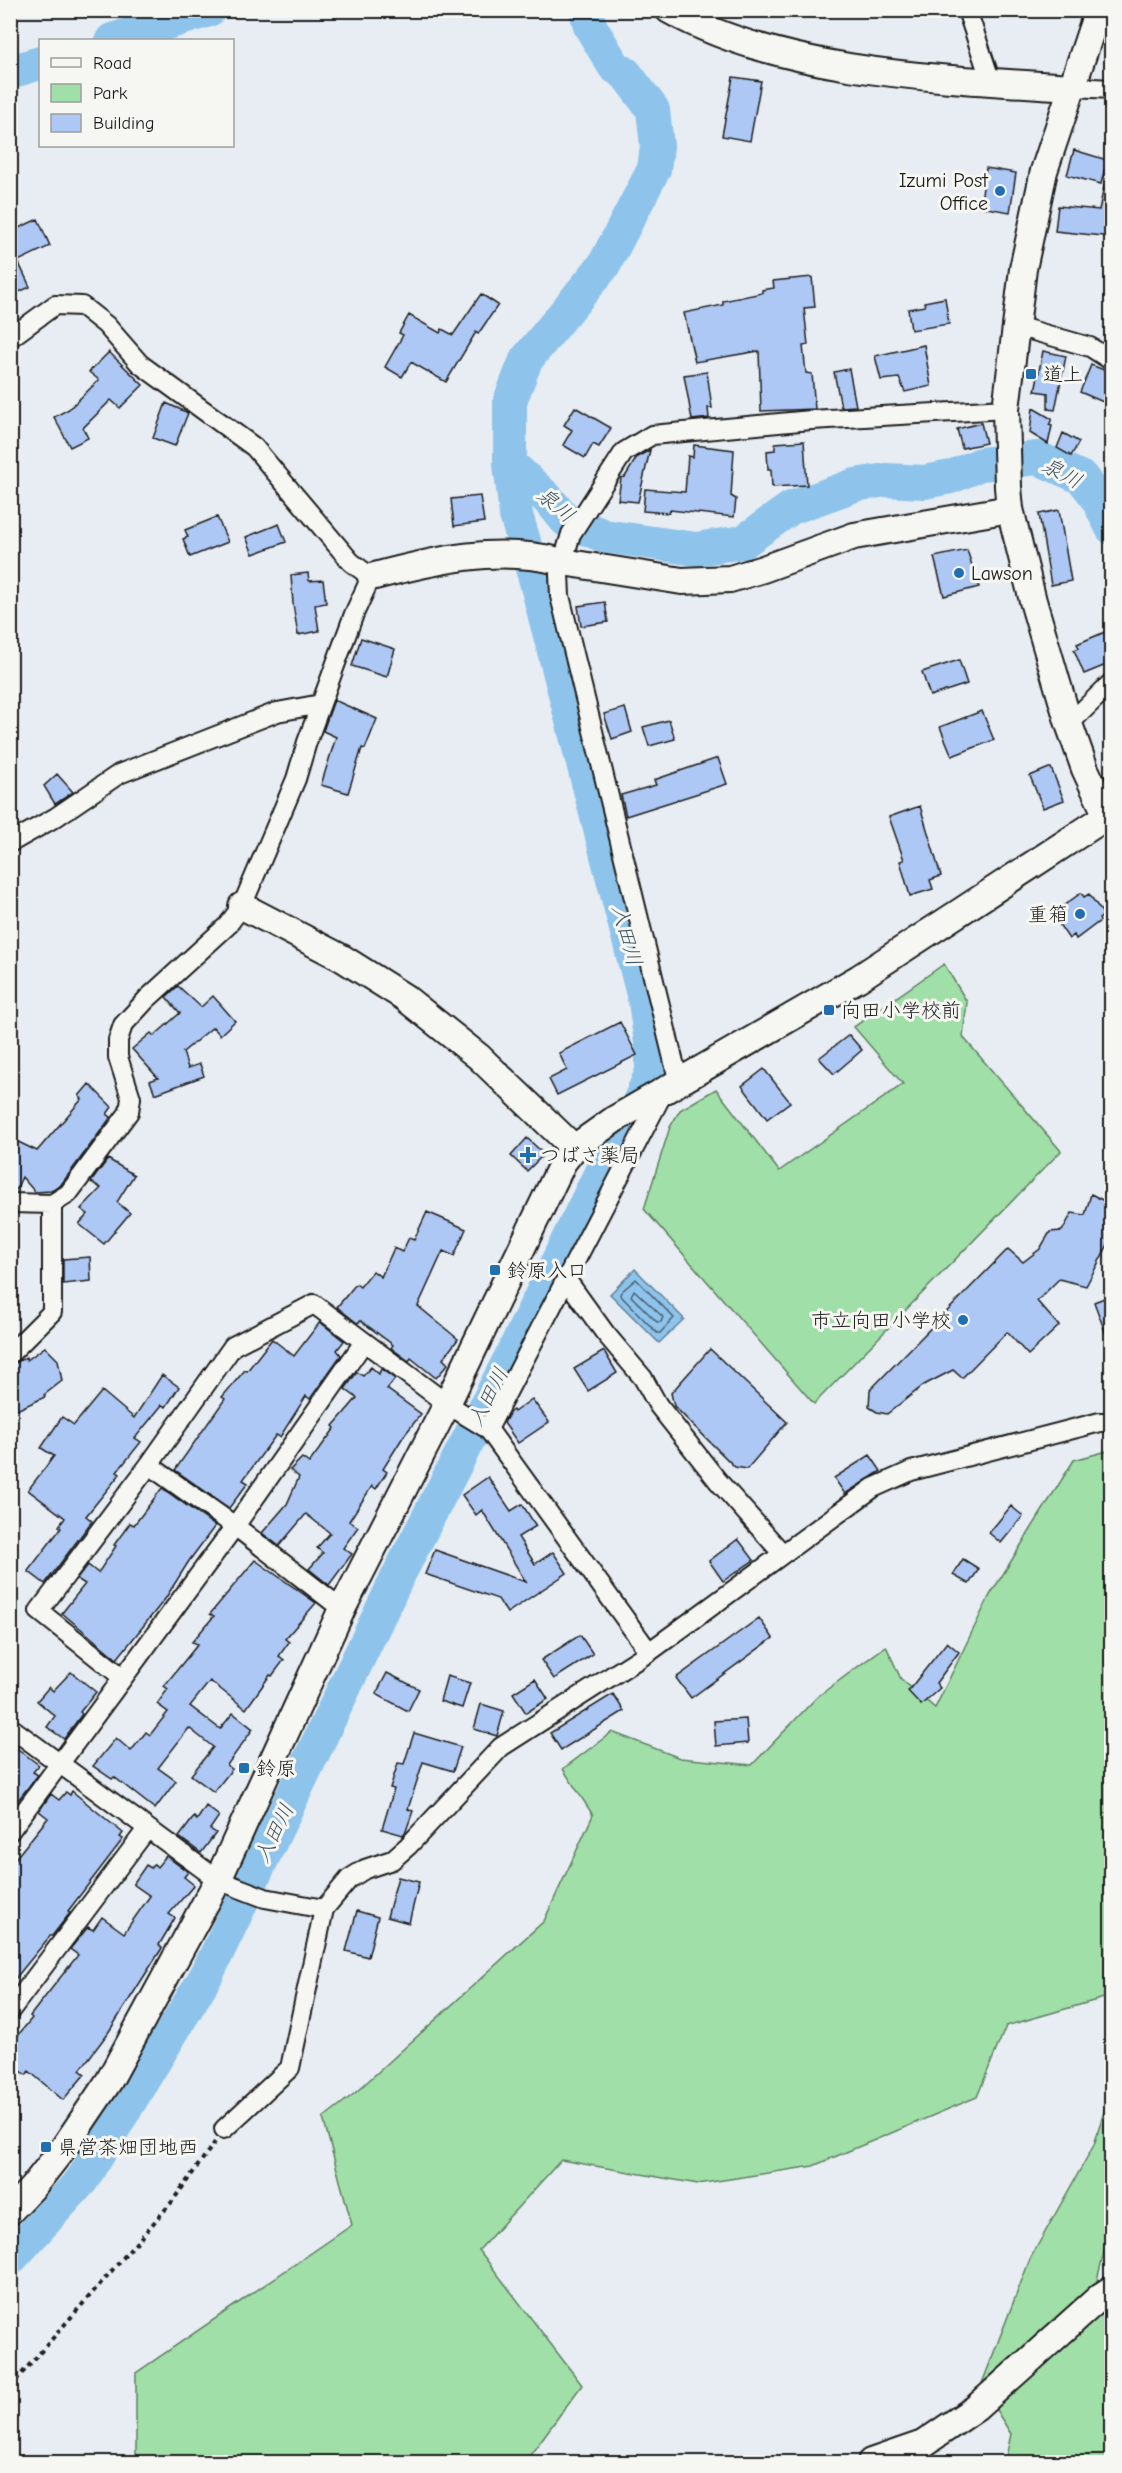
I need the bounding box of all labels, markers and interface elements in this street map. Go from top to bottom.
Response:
legend [39,39,234,147]
text: Road [93,53,132,74]
text: Park [93,83,128,104]
text: Building [93,113,155,134]
place label: Izumi Post Office [899,169,989,215]
marker: Izumi Post Office [993,184,1007,198]
place label: 道上 [1043,363,1083,386]
marker: 道上 [1024,367,1038,381]
water label: 泉川 [1038,453,1086,493]
water label: 泉川 [532,482,580,528]
place label: Lawson [971,562,1033,585]
marker: Lawson [952,566,966,580]
water label: 入田川 [607,901,647,969]
place label: 重箱 [1028,903,1068,926]
marker: 重箱 [1073,907,1087,921]
place label: 向田小学校前 [841,999,961,1022]
marker: 向田小学校前 [822,1003,836,1017]
place label: つばさ薬局 [540,1144,640,1167]
marker: つばさ薬局 [521,1148,535,1162]
place label: 鈴原入口 [507,1259,587,1282]
marker: 鈴原入口 [488,1263,502,1277]
place label: 市立向田小学校 [811,1309,951,1332]
marker: 市立向田小学校 [956,1313,970,1327]
water label: 入田川 [463,1363,513,1431]
place label: 鈴原 [256,1757,296,1780]
marker: 鈴原 [237,1761,251,1775]
water label: 入田川 [249,1799,299,1867]
place label: 県営茶畑団地西 [58,2136,198,2159]
marker: 県営茶畑団地西 [39,2140,53,2154]

